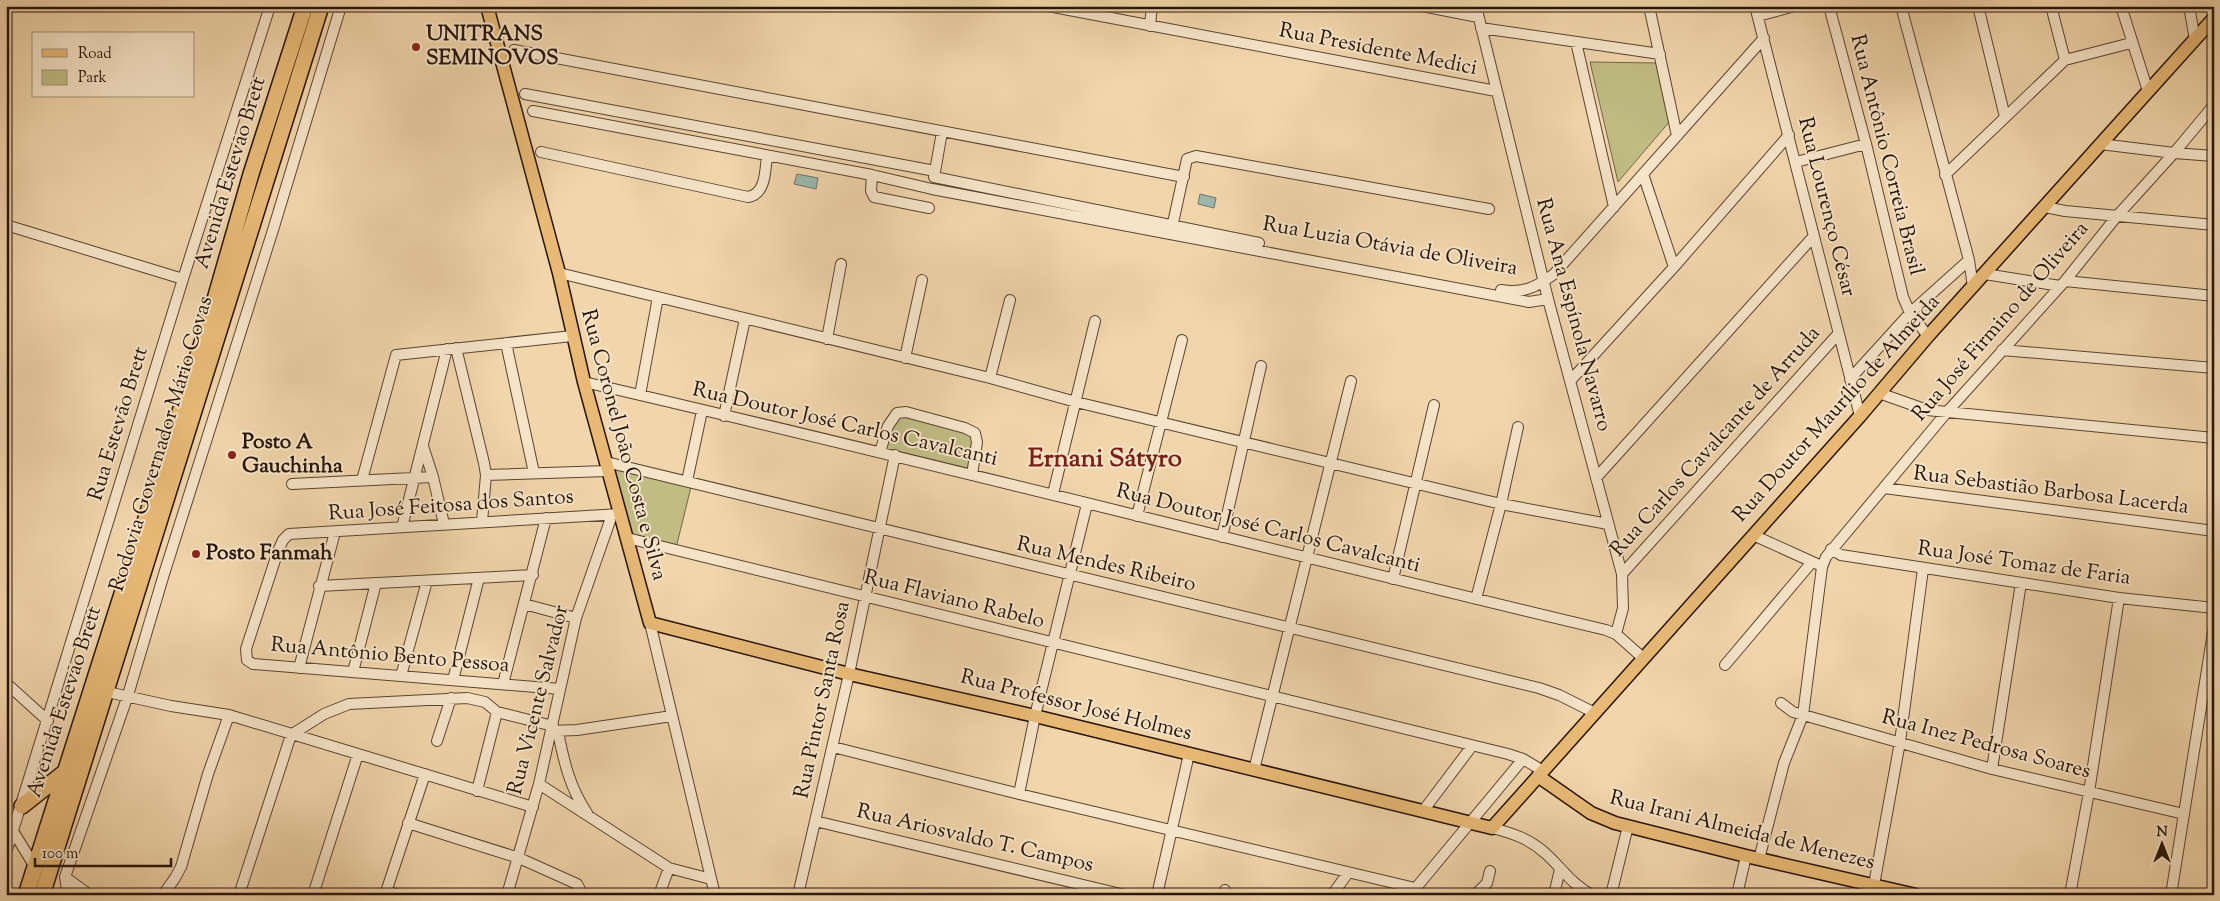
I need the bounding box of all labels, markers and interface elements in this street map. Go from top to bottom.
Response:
street label: Rua Presidente Medici [1276,16,1480,84]
place label: UNITRANS SEMINOVOS [426,20,558,74]
street label: Rua Antônio Correia Brasil [1842,31,1930,279]
legend [32,32,195,98]
marker: UNITRANS SEMINOVOS [410,41,422,53]
text: Road [78,44,112,65]
text: Park [78,68,107,89]
street label: Avenida Estevāo Brett [188,73,274,273]
street label: Rua Lourenço César [1789,114,1863,300]
street label: Rua Ana Espínola Navarro [1527,195,1619,435]
street label: Rua Luzia Otávia de Oliveira [1260,210,1520,284]
street label: Rua José Firmino de Oliveira [1906,215,2097,429]
street label: Rua Doutor Maurílio de Almeida [1726,288,1948,530]
street label: Rodovia Governador Mário Covas [103,293,221,595]
street label: Rua Coronel João Costa e Silva [572,306,674,584]
street label: Rua Carlos Cavalcante de Arruda [1604,320,1828,564]
street label: Rua Estevão Brett [81,343,157,505]
street label: Rua Doutor José Carlos Cavalcanti [689,375,1001,475]
place label: Posto A Gauchinha [242,428,343,482]
district label: Ernani Sátyro [1028,441,1182,478]
marker: Posto A Gauchinha [226,449,238,461]
street label: Rua Sebastião Barbosa Lacerda [1912,459,2191,523]
street label: Rua Doutor José Carlos Cavalcanti [1113,477,1423,581]
street label: Rua José Feitosa dos Santos [327,482,575,530]
street label: Rua Mendes Ribeiro [1013,530,1199,600]
street label: Rua José Tomaz de Faria [1916,534,2133,594]
place label: Posto Fanmah [206,539,333,569]
marker: Posto Fanmah [190,548,202,560]
street label: Rua Flaviano Rabelo [860,563,1048,637]
street label: Rua Pintor Santa Rosa [787,598,859,801]
street label: Rua Vicente Salvador [501,602,577,798]
street label: Avenida Estevāo Brett [20,603,110,801]
street label: Rua Antônio Bento Pessoa [269,631,511,681]
street label: Rua Professor José Holmes [957,663,1195,749]
street label: Rua Inez Pedrosa Soares [1878,703,2094,787]
street label: Rua Irani Almeida de Menezes [1606,783,1878,879]
street label: Rua Ariosvaldo T. Campos [854,797,1096,881]
north arrow [2138,818,2188,868]
text: N [2156,823,2168,843]
scale bar [35,836,171,868]
text: 100 m [42,844,79,865]

